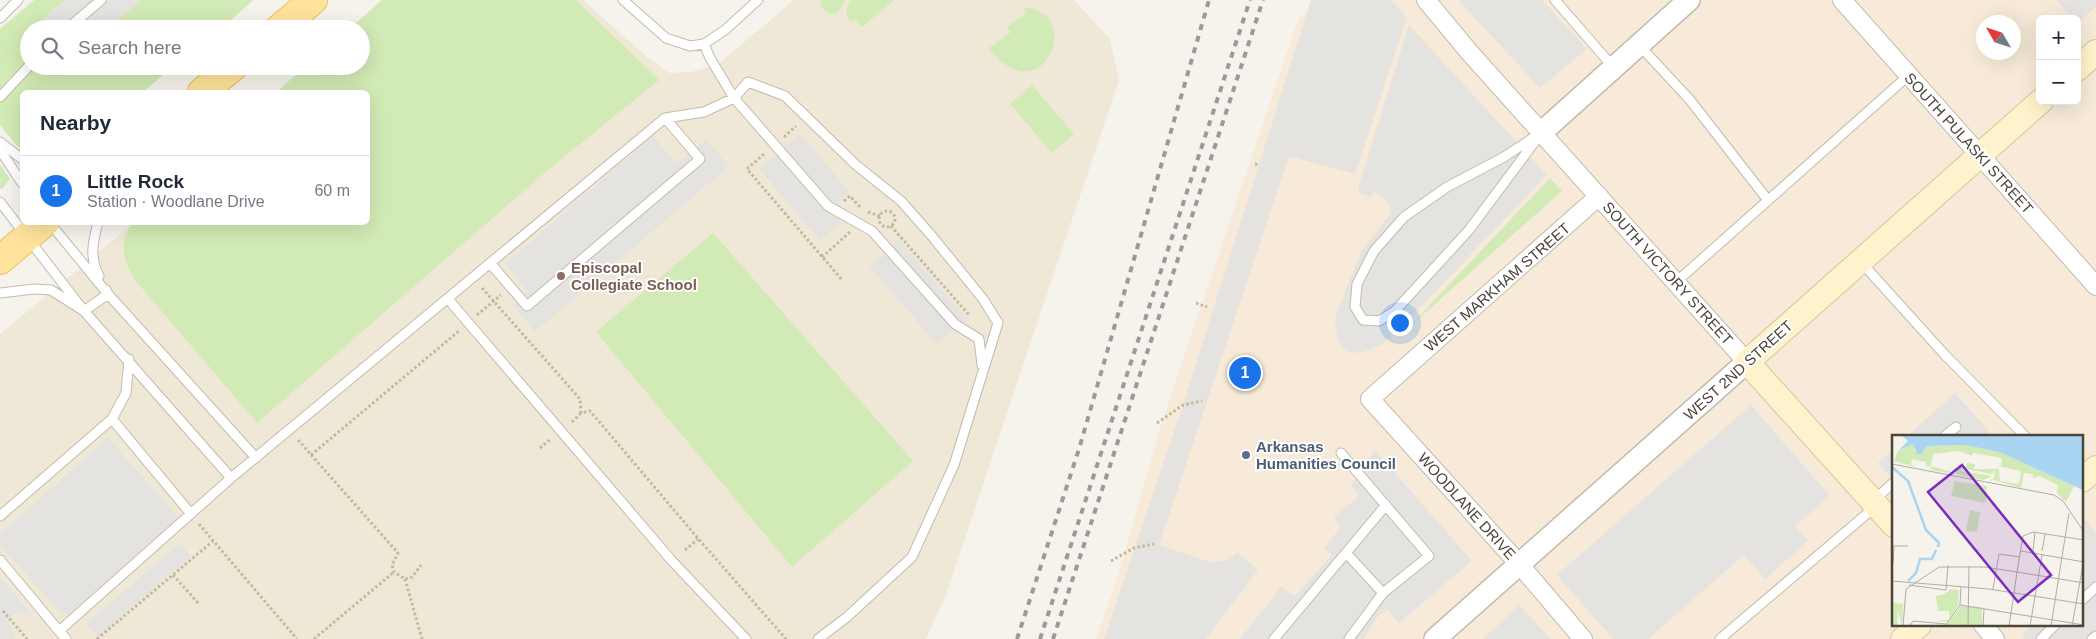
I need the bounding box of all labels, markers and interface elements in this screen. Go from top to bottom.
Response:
north arrow [1976,15,2021,60]
map controls [2036,15,2081,105]
button: + [2036,15,2081,60]
search box [20,20,370,75]
icon: search [38,34,66,62]
text: Search here [78,37,182,58]
button: − [2036,60,2081,105]
street label: SOUTH PULASKI STREET [1901,69,2037,217]
text: Nearby [40,111,111,134]
text: Little Rock [87,171,184,192]
text: 1 [52,182,60,199]
text: 60 m [314,182,350,199]
text: Station · Woodlane Drive [87,193,265,210]
street label: SOUTH VICTORY STREET [1599,198,1737,348]
street label: WEST MARKHAM STREET [1421,219,1573,355]
place label: Episcopal Collegiate School [571,259,697,293]
marker: Episcopal Collegiate School [555,270,567,282]
your location [1387,310,1413,336]
street label: WEST 2ND STREET [1680,317,1796,423]
pin: 1 [1229,354,1261,392]
inset map [1892,435,2084,626]
place label: Arkansas Humanities Council [1256,438,1396,472]
marker: Arkansas Humanities Council [1240,449,1252,461]
street label: WOODLANE DRIVE [1415,449,1519,563]

